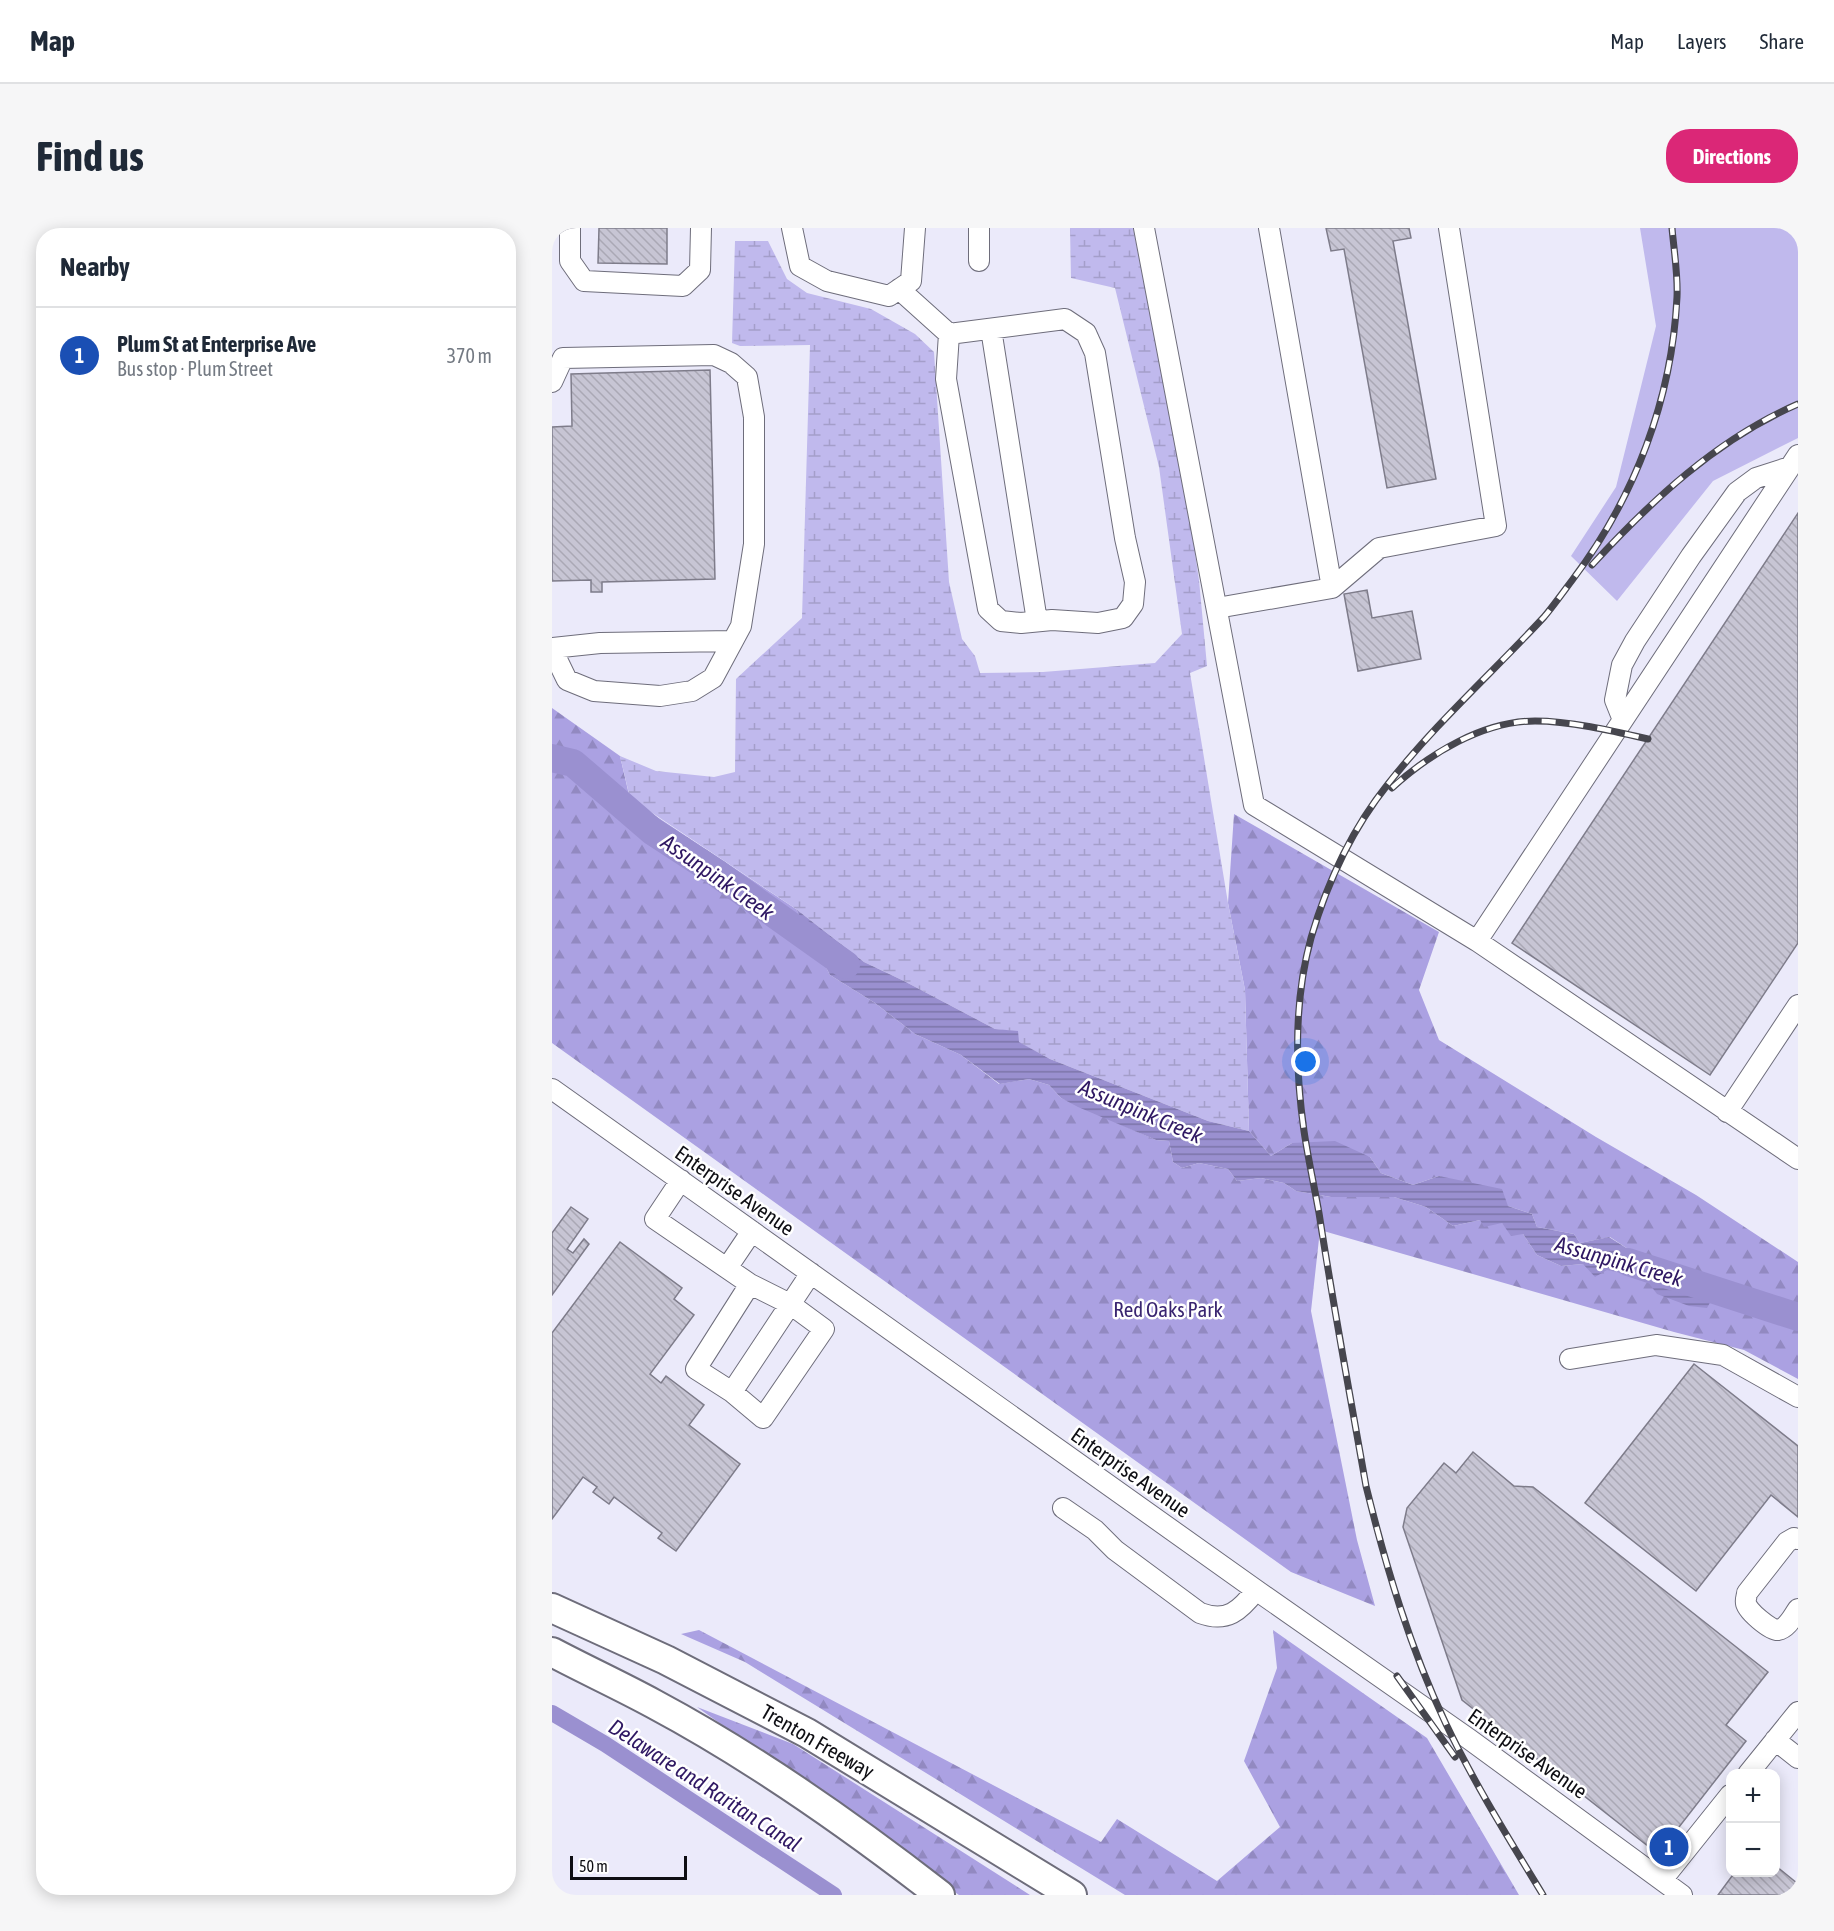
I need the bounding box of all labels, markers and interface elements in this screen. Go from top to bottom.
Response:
text: Map [30,25,75,57]
text: Map [1610,29,1644,53]
text: Layers [1677,29,1727,53]
text: Share [1760,29,1804,53]
button: Directions [1666,129,1798,183]
text: Find us [36,132,144,180]
text: Nearby [60,252,130,282]
text: Plum St at Enterprise Ave [117,331,316,357]
text: 1 [75,344,84,367]
text: 370 m [447,344,492,367]
text: Bus stop · Plum Street [117,357,273,380]
water label: Assunpink Creek [656,828,780,926]
your location [1291,1047,1320,1076]
water label: Assunpink Creek [1075,1073,1207,1149]
street label: Enterprise Avenue [671,1140,799,1240]
water label: Assunpink Creek [1551,1230,1686,1292]
park label: Red Oaks Park [1113,1297,1223,1321]
street label: Enterprise Avenue [1067,1422,1195,1522]
street label: Trenton Freeway [757,1699,879,1783]
street label: Enterprise Avenue [1464,1703,1592,1803]
water label: Delaware and Raritan Canal [604,1713,806,1857]
map controls [1726,1769,1780,1877]
button: + [1726,1769,1780,1823]
button: − [1726,1823,1780,1877]
pin: 1 [1650,1824,1688,1870]
scale bar [570,1853,687,1880]
text: 50 m [579,1857,608,1875]

